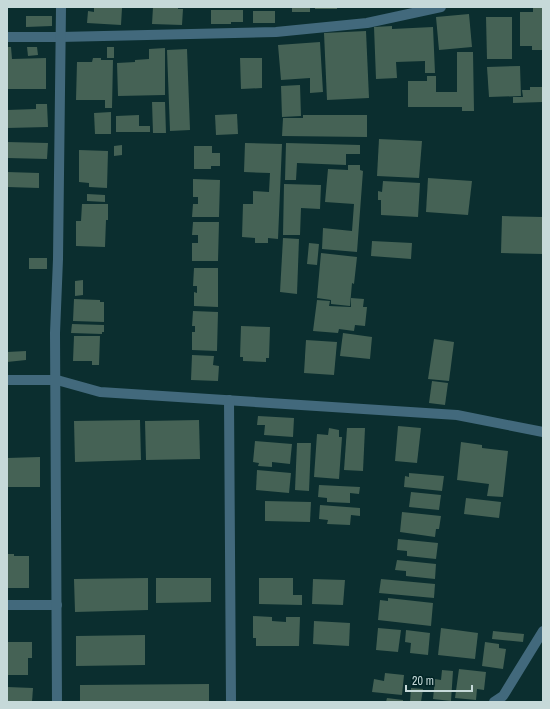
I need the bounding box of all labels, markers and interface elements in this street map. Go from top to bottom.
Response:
scale bar [406,667,472,693]
text: 20 m [412,673,434,689]

